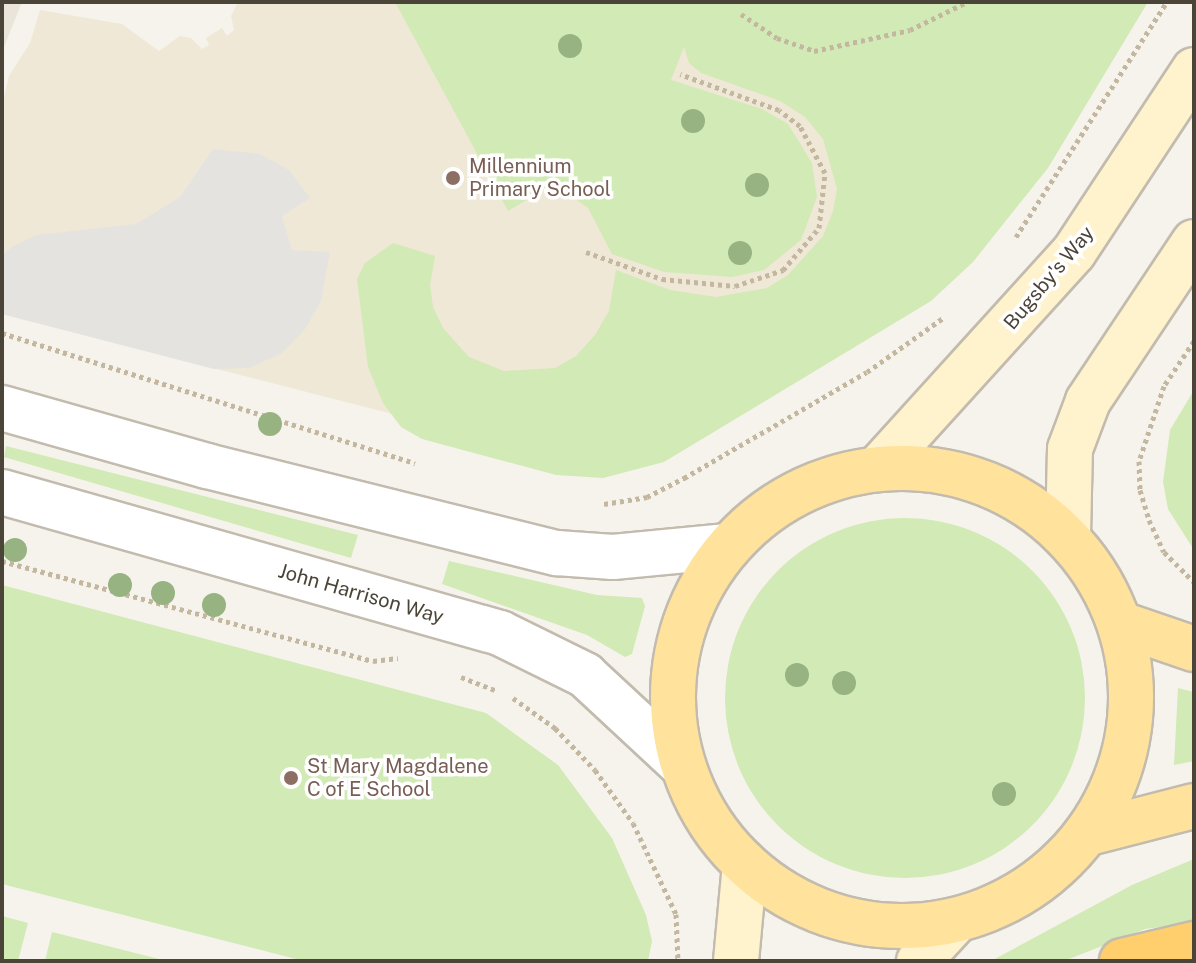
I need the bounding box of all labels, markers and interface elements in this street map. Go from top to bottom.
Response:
place label: Millennium Primary School [469,154,611,201]
marker: Millennium Primary School [444,169,462,187]
street label: Bugsby's Way [999,221,1099,335]
street label: John Harrison Way [275,559,447,629]
place label: St Mary Magdalene C of E School [307,754,489,801]
marker: St Mary Magdalene C of E School [282,769,300,787]

